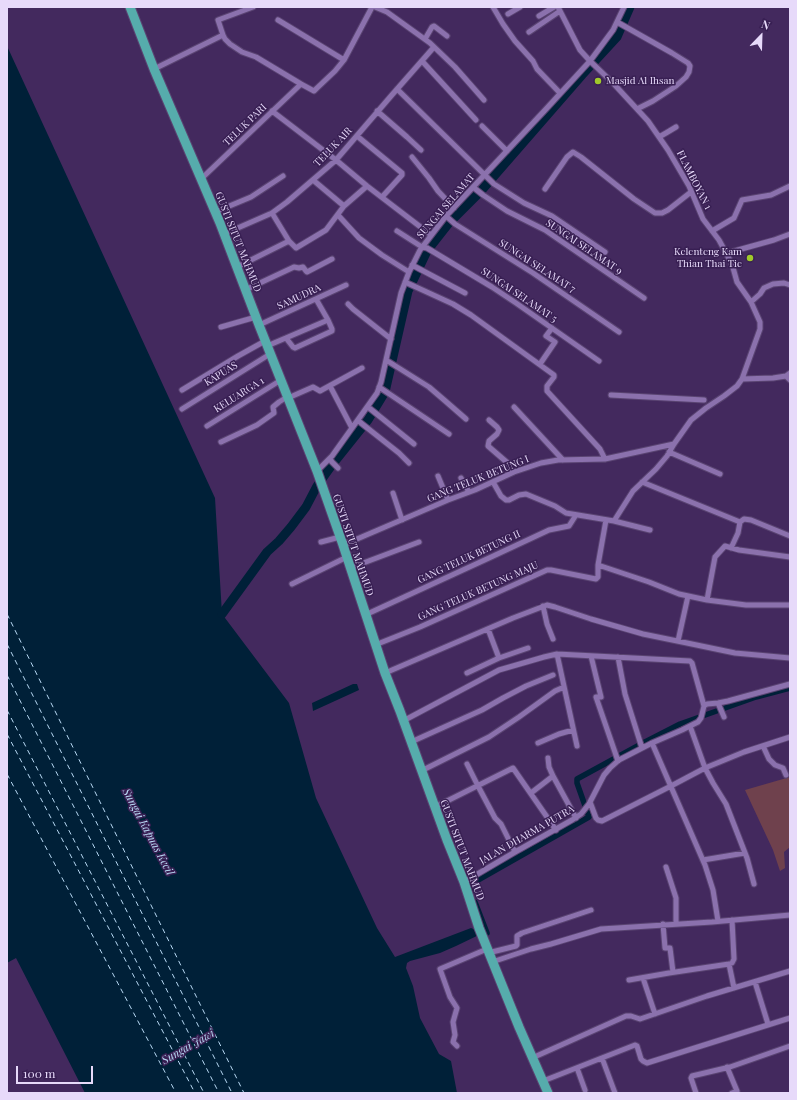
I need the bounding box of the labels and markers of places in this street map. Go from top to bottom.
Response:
place label: Masjid Al Ihsan [606,75,674,87]
marker: Masjid Al Ihsan [593,76,603,86]
place label: Kelenteng Kam Thian Thai Tie [674,246,742,270]
marker: Kelenteng Kam Thian Thai Tie [745,253,755,263]

